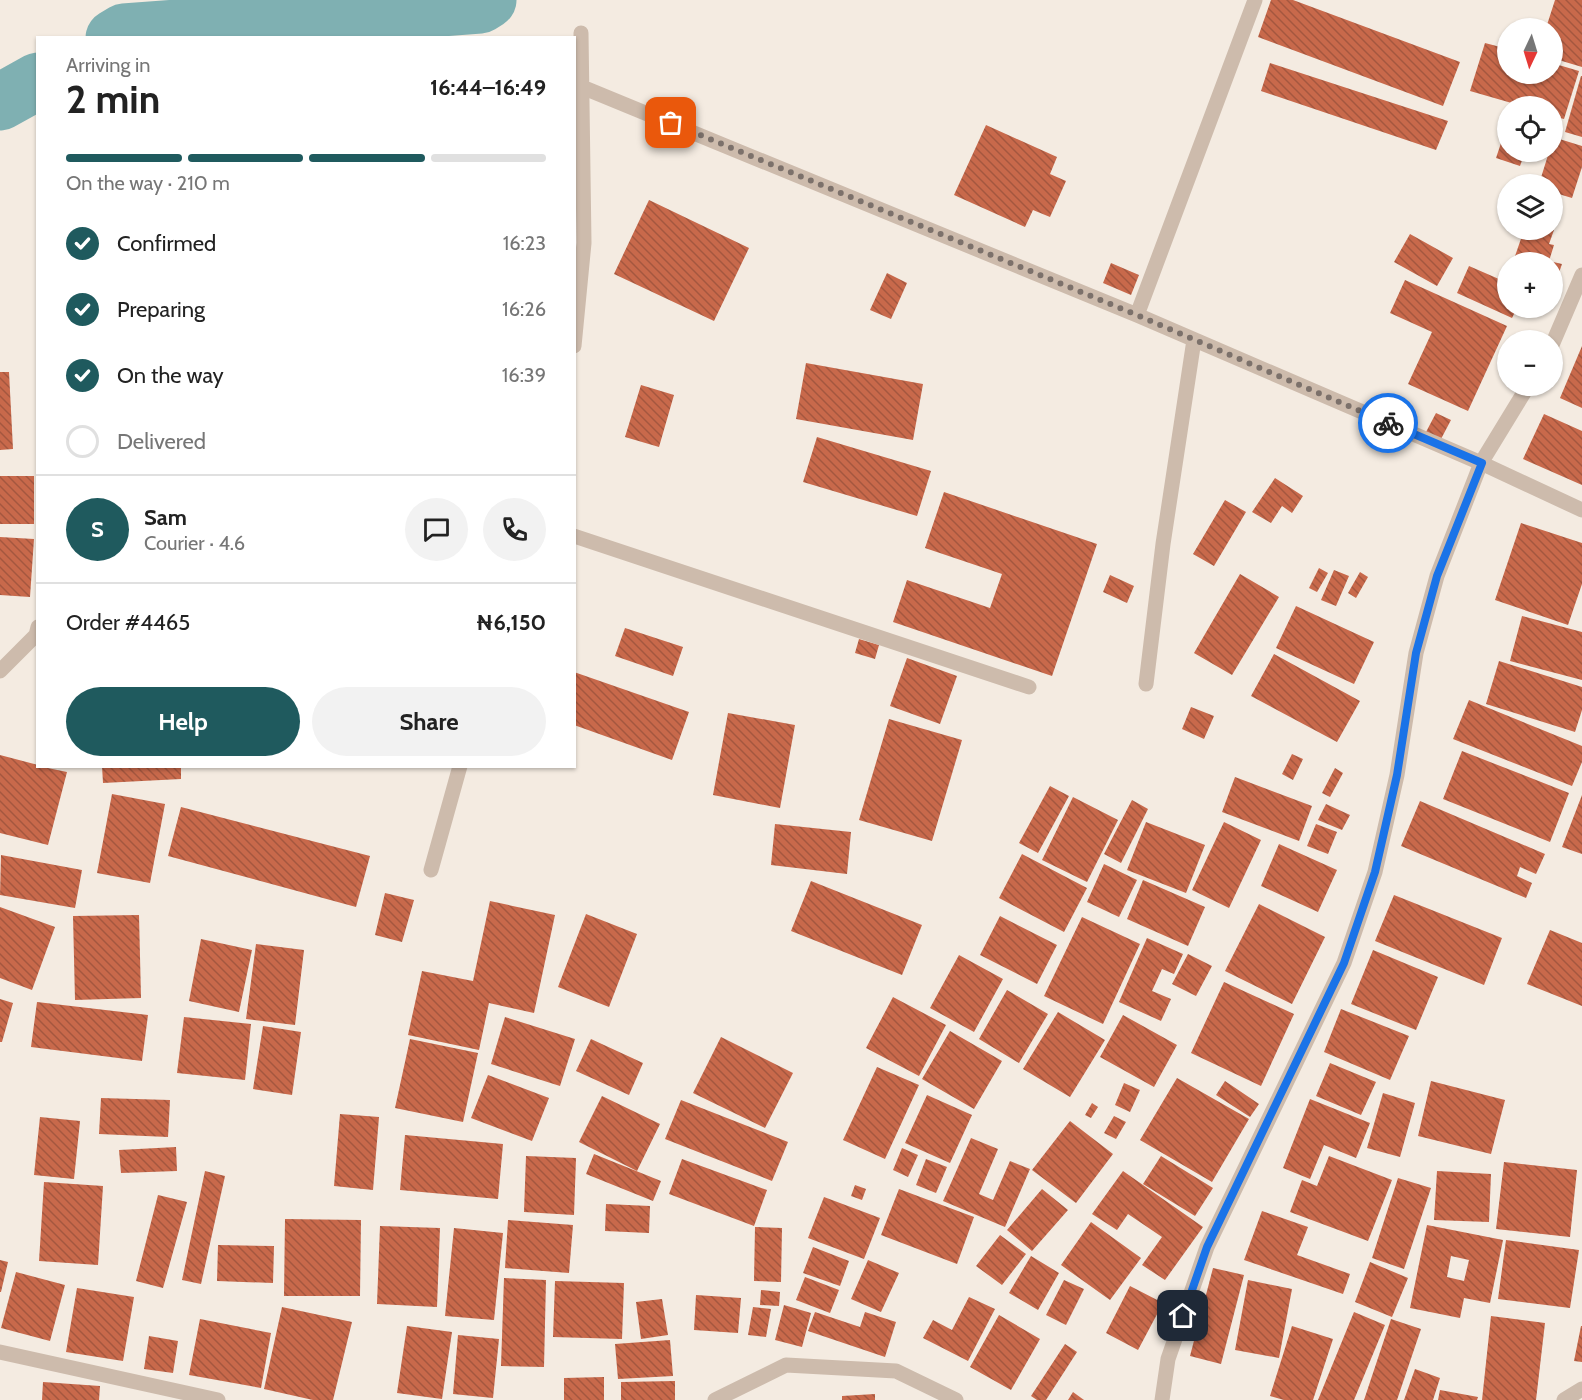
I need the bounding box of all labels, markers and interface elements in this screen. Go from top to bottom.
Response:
north arrow [1497,18,1563,84]
map controls [1497,18,1563,396]
text: Arriving in [66,53,150,77]
text: 16:44–16:49 [430,74,546,101]
text: 2 min [66,75,160,123]
button: locate [1497,96,1563,162]
pin [645,97,696,148]
icon: bag [654,106,687,139]
text: On the way · 210 m [66,171,230,195]
button: layers [1497,174,1563,240]
icon: check [66,227,99,260]
text: Confirmed [117,230,216,257]
text: 16:23 [503,231,546,255]
button: + [1497,252,1563,318]
icon: check [66,293,99,326]
text: Preparing [117,296,205,323]
text: 16:26 [502,297,546,321]
button: − [1497,330,1563,396]
icon: check [66,359,99,392]
text: On the way [117,362,224,389]
text: 16:39 [502,363,546,387]
courier [1358,393,1418,453]
icon: bike [1372,407,1405,440]
text: Delivered [117,428,206,455]
button: chat [405,498,468,561]
button: phone [483,498,546,561]
text: Sam [144,504,187,531]
text: S [91,516,104,543]
text: Courier · 4.6 [144,531,245,555]
text: Order #4465 [66,609,190,636]
text: ₦6,150 [476,609,546,636]
button: Help [66,687,300,756]
button: Share [312,687,546,756]
pin [1157,1290,1208,1341]
icon: home [1166,1299,1199,1332]

